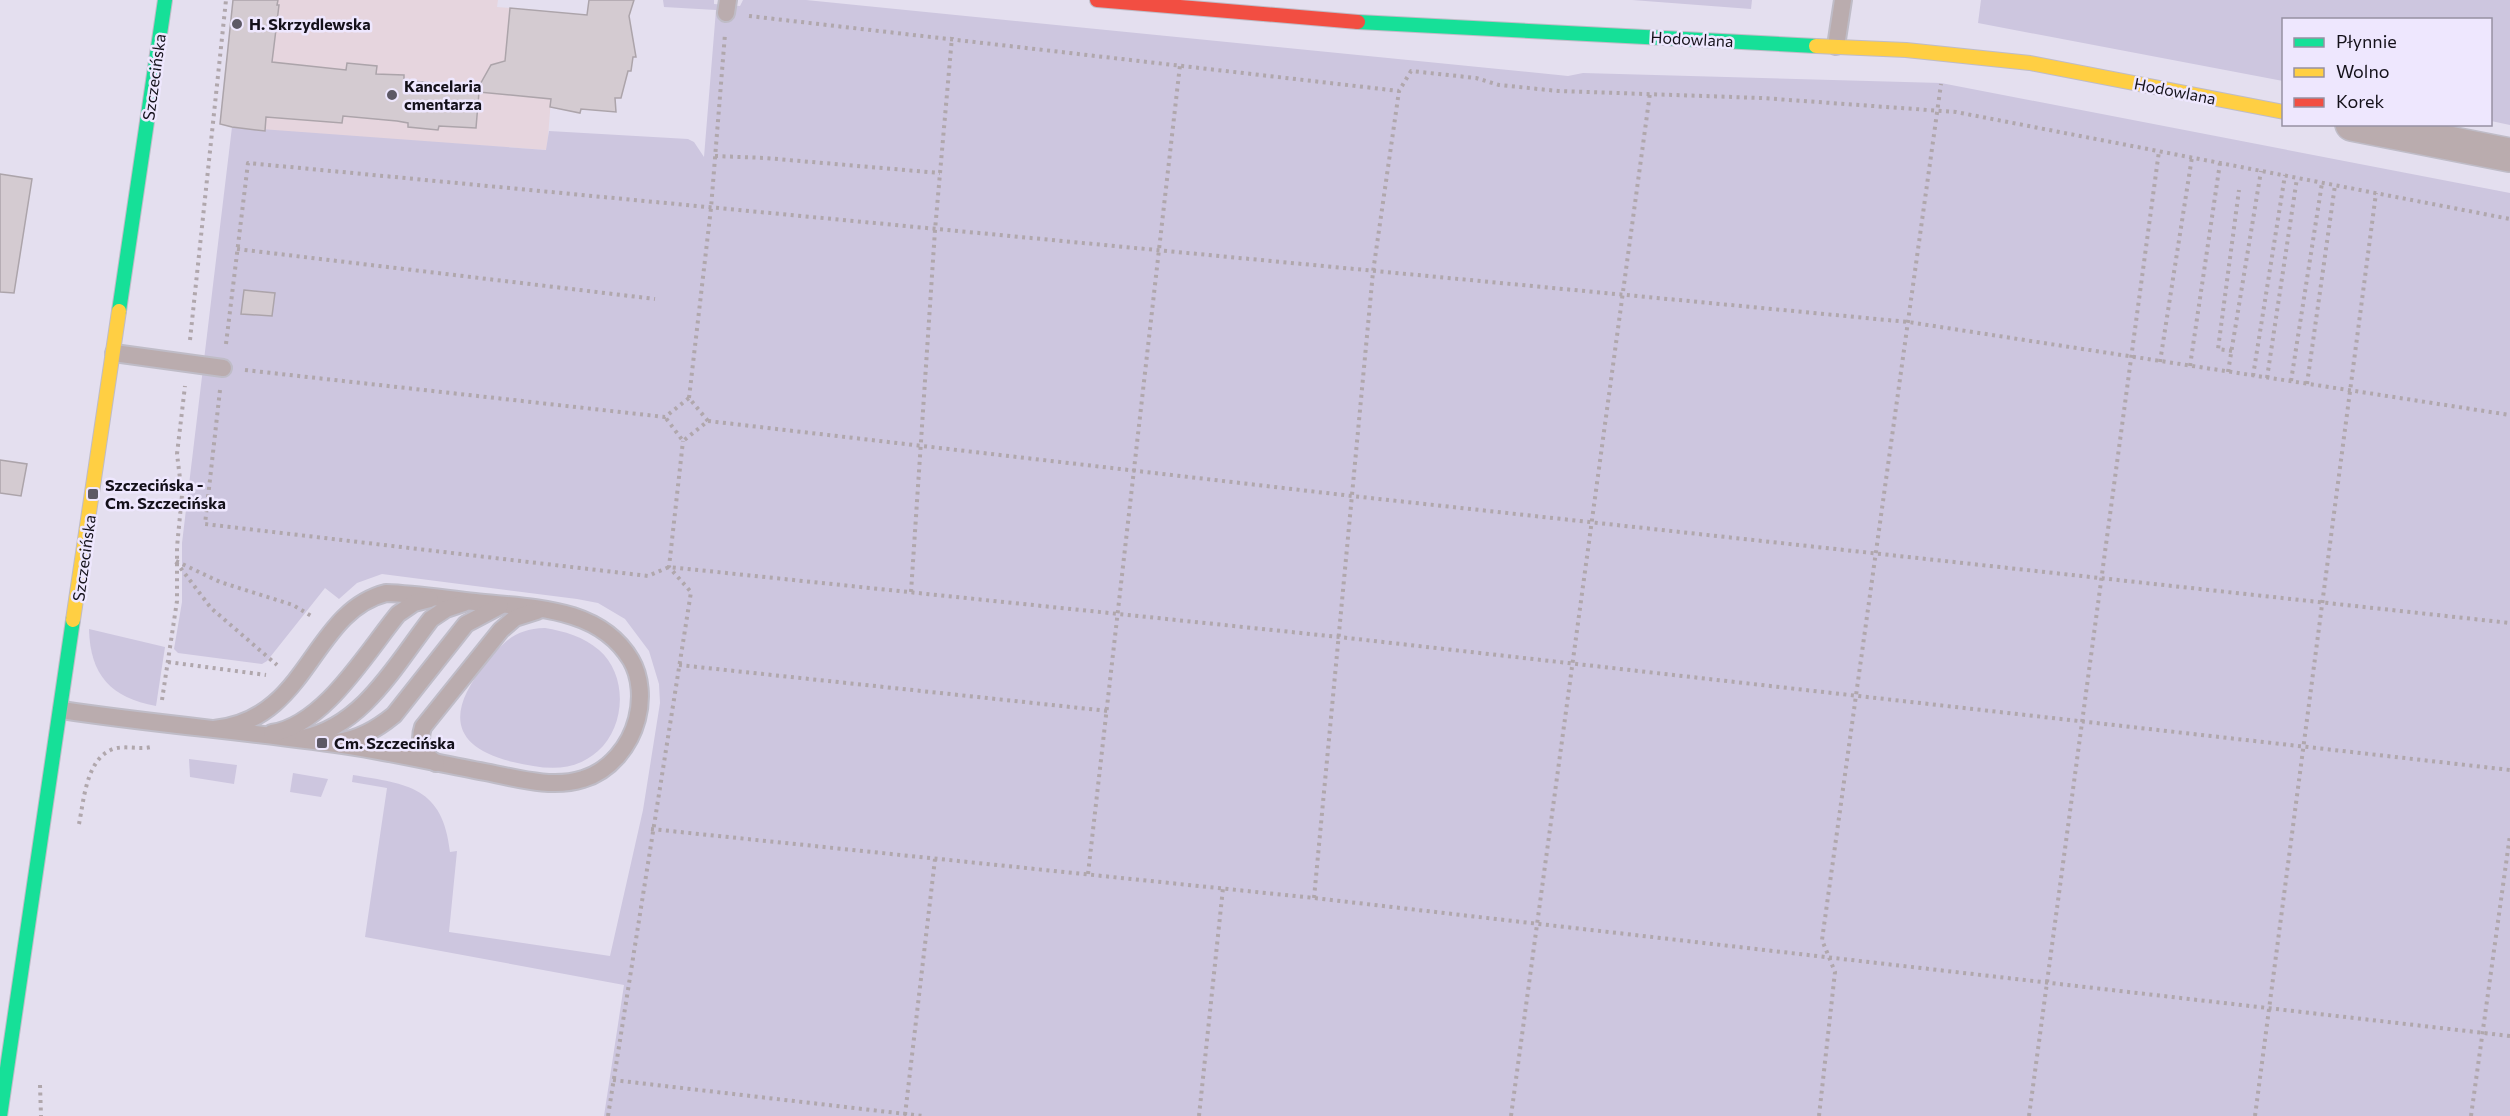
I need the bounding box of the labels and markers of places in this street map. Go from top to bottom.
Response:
place label: H. Skrzydlewska [249,14,371,33]
marker: H. Skrzydlewska [230,17,244,31]
place label: Kancelaria cmentarza [404,76,482,113]
marker: Kancelaria cmentarza [385,88,399,102]
place label: Szczecińska - Cm. Szczecińska [105,475,226,512]
marker: Szczecińska - Cm. Szczecińska [86,487,100,501]
place label: Cm. Szczecińska [334,733,455,752]
marker: Cm. Szczecińska [315,736,329,750]

